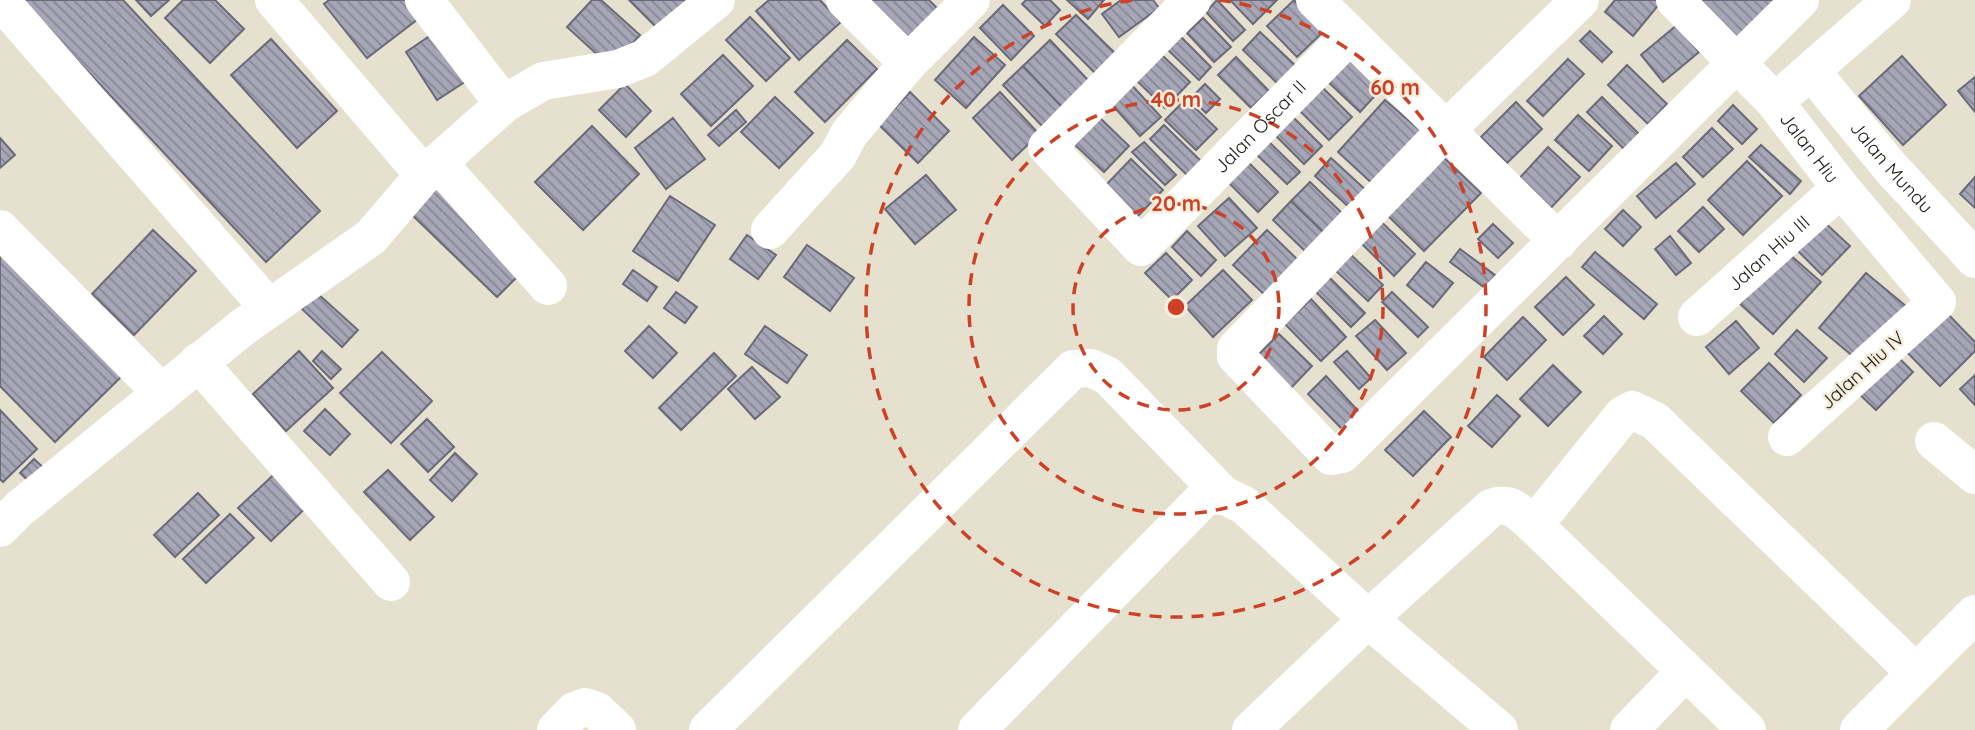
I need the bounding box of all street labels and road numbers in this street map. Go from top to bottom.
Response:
street label: Jalan Oscar II [1209,75,1311,178]
street label: Jalan Hiu [1775,107,1845,188]
street label: Jalan Mundu [1845,116,1938,218]
street label: Jalan Hiu III [1722,210,1815,296]
street label: Jalan Hiu IV [1815,326,1909,414]

